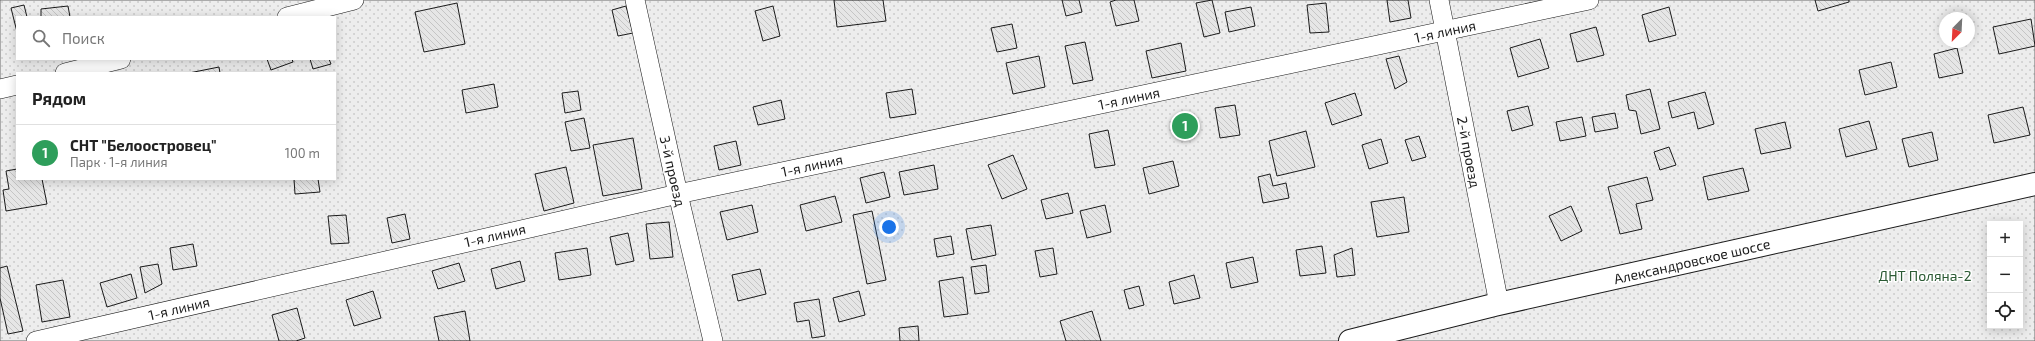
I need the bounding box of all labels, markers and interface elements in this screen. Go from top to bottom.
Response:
north arrow [1939,12,1975,48]
search box [16,16,336,60]
street label: 1-я линия [1413,16,1477,46]
icon: search [30,27,52,49]
text: Поиск [62,29,105,47]
street label: 1-я линия [1097,83,1161,113]
text: Рядом [32,88,86,108]
pin: 1 [1172,111,1198,141]
street label: 2-й проезд [1454,115,1484,189]
street label: 3-й проезд [657,134,689,208]
text: СНТ "Белоостровец" [70,136,216,154]
text: 1 [42,145,48,161]
text: 100 m [285,145,320,161]
street label: 1-я линия [780,150,844,180]
text: Парк · 1-я линия [70,154,167,170]
your location [879,217,899,237]
street label: 1-я линия [463,220,527,250]
map controls [1987,221,2023,329]
button: + [1987,221,2023,257]
street label: Александровское шоссе [1612,235,1772,287]
button: − [1987,257,2023,293]
park label: ДНТ Поляна-2 [1878,267,1972,284]
street label: 1-я линия [147,293,211,323]
button: locate [1987,293,2023,329]

